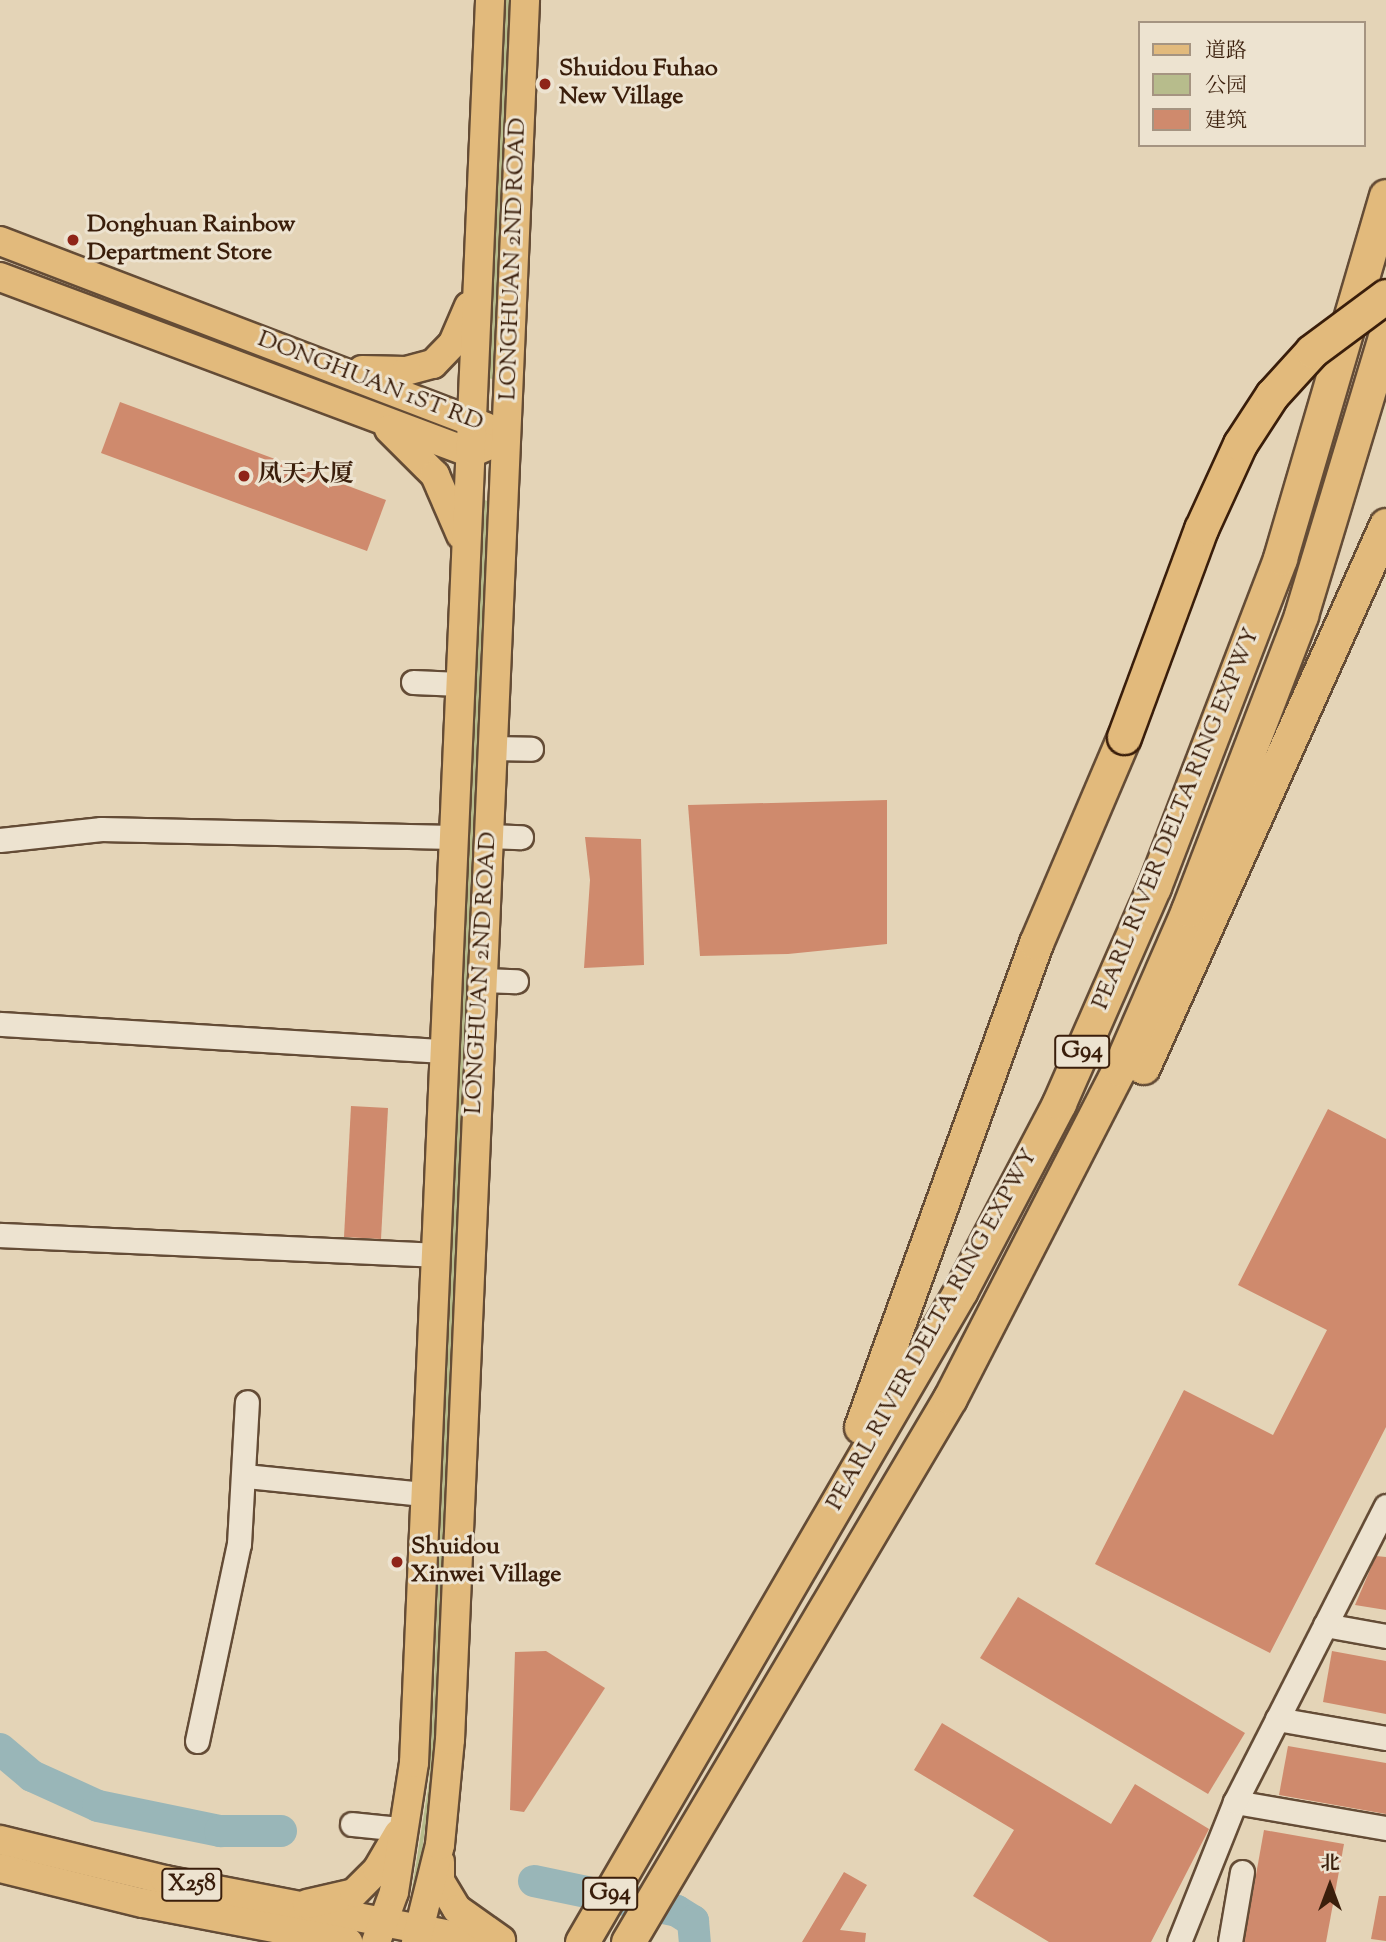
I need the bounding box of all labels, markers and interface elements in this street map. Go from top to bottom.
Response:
legend [1138,21,1365,147]
text: 道路 [1205,37,1247,67]
place label: Shuidou Fuhao New Village [559,56,718,112]
text: 公园 [1205,72,1247,102]
marker: Shuidou Fuhao New Village [537,76,553,92]
text: 建筑 [1205,107,1247,137]
street label: LONGHUAN 2ND ROAD [495,117,533,401]
place label: Donghuan Rainbow Department Store [87,212,295,268]
marker: Donghuan Rainbow Department Store [65,232,81,248]
street label: DONGHUAN 1ST RD [253,326,487,438]
place label: 凤天大厦 [258,462,354,490]
marker: 凤天大厦 [236,468,252,484]
street label: PEARL RIVER DELTA RING EXPWY [1087,624,1267,1014]
street label: LONGHUAN 2ND ROAD [460,831,504,1115]
road number: G94 [1054,1032,1110,1072]
street label: PEARL RIVER DELTA RING EXPWY [821,1144,1045,1516]
place label: Shuidou Xinwei Village [411,1534,561,1590]
marker: Shuidou Xinwei Village [389,1554,405,1570]
north arrow [1295,1851,1365,1921]
text: 北 [1320,1851,1340,1878]
road number: X258 [160,1866,224,1904]
road number: G94 [582,1874,638,1913]

